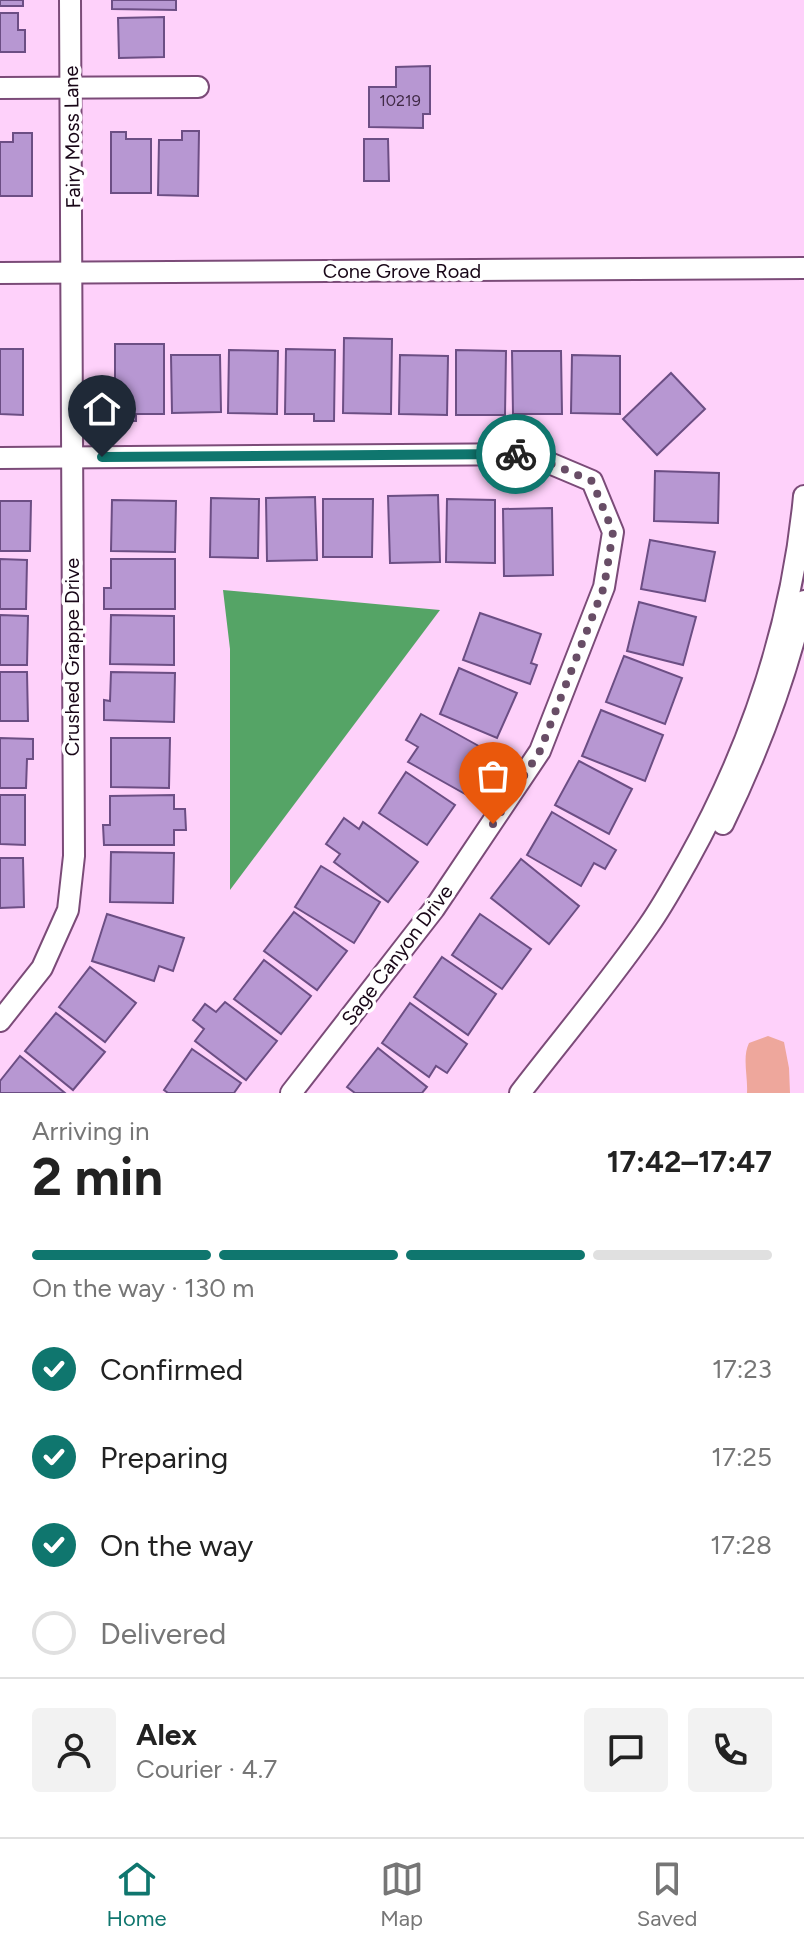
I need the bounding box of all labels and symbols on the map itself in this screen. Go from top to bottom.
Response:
street label: Fairy Moss Lane [59,65,85,208]
house number: 10219 [379,91,421,110]
street label: Cone Grove Road [323,259,481,283]
pin [68,375,136,457]
courier [476,414,556,494]
street label: Crushed Grappe Drive [60,558,84,756]
pin [459,742,527,824]
street label: Sage Canyon Drive [336,880,458,1030]

